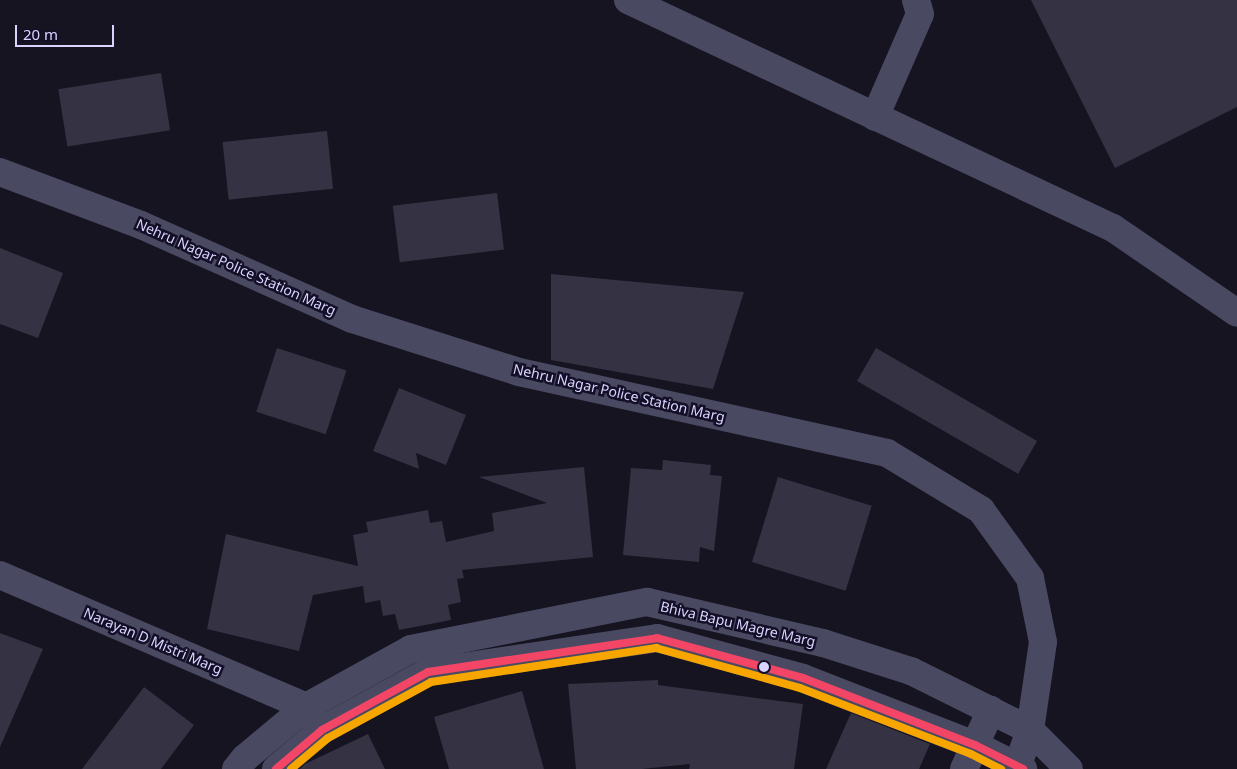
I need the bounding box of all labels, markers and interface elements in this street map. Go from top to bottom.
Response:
scale bar [18,15,116,47]
text: 20 m [23,24,58,44]
street label: Nehru Nagar Police Station Marg [134,215,338,319]
street label: Nehru Nagar Police Station Marg [511,360,727,426]
street label: Bhiva Bapu Magre Marg [659,598,817,650]
street label: Narayan D Mistri Marg [81,604,225,678]
unlabelled marker [759,662,769,672]

